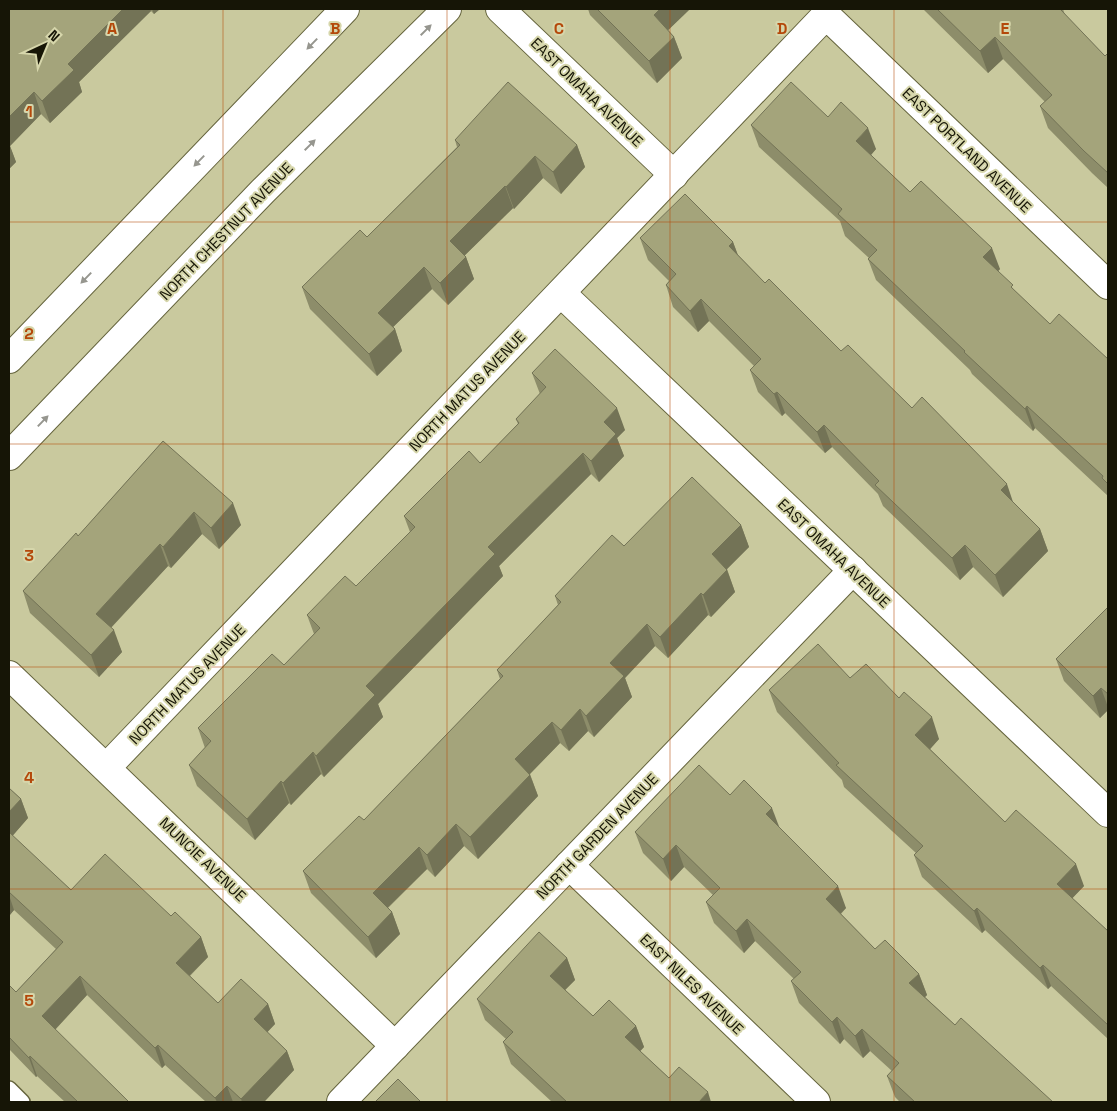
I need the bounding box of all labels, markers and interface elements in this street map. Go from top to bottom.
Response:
text: A [107,18,117,39]
text: B [330,18,340,39]
text: C [554,18,564,39]
text: D [777,18,787,39]
text: E [1001,18,1010,39]
north arrow [20,20,70,70]
one-way arrow [420,24,432,36]
text: N [44,26,64,45]
street label: EAST OMAHA AVENUE [527,33,647,151]
one-way arrow [306,38,318,50]
street label: EAST PORTLAND AVENUE [899,83,1035,217]
text: 1 [25,101,33,122]
one-way arrow [304,139,316,151]
one-way arrow [193,155,205,167]
street label: NORTH CHESTNUT AVENUE [155,158,297,304]
one-way arrow [80,272,92,284]
text: 2 [24,323,34,344]
street label: NORTH MATUS AVENUE [405,327,529,455]
one-way arrow [37,415,49,427]
street label: EAST OMAHA AVENUE [774,494,894,612]
text: 3 [24,545,34,566]
street label: NORTH MATUS AVENUE [125,620,249,748]
text: 4 [24,767,34,788]
street label: NORTH GARDEN AVENUE [532,769,662,903]
street label: MUNCIE AVENUE [156,813,250,905]
street label: EAST NILES AVENUE [636,930,748,1038]
text: 5 [24,990,34,1011]

